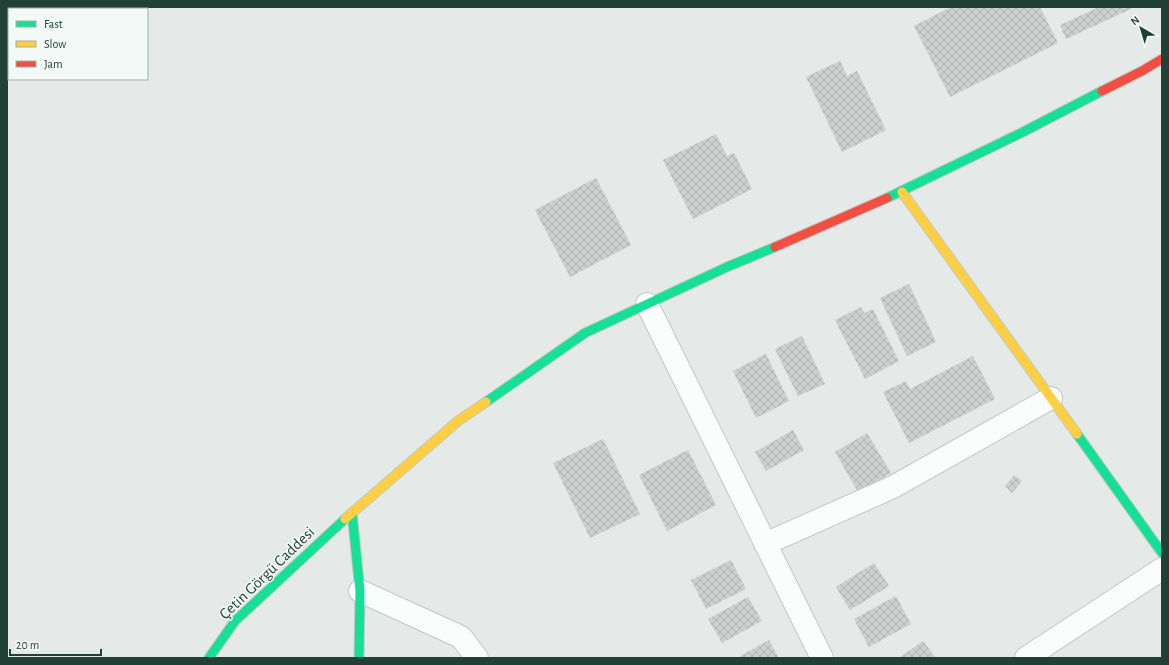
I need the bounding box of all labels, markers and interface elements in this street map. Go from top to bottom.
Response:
legend [8,8,148,80]
north arrow [1121,8,1161,48]
text: N [1129,14,1142,27]
text: Fast [44,18,63,30]
text: Slow [44,38,66,50]
text: Jam [44,58,63,70]
street label: Çetin Görgü Caddesi [216,524,318,622]
scale bar [10,631,101,657]
text: 20 m [16,639,39,651]

